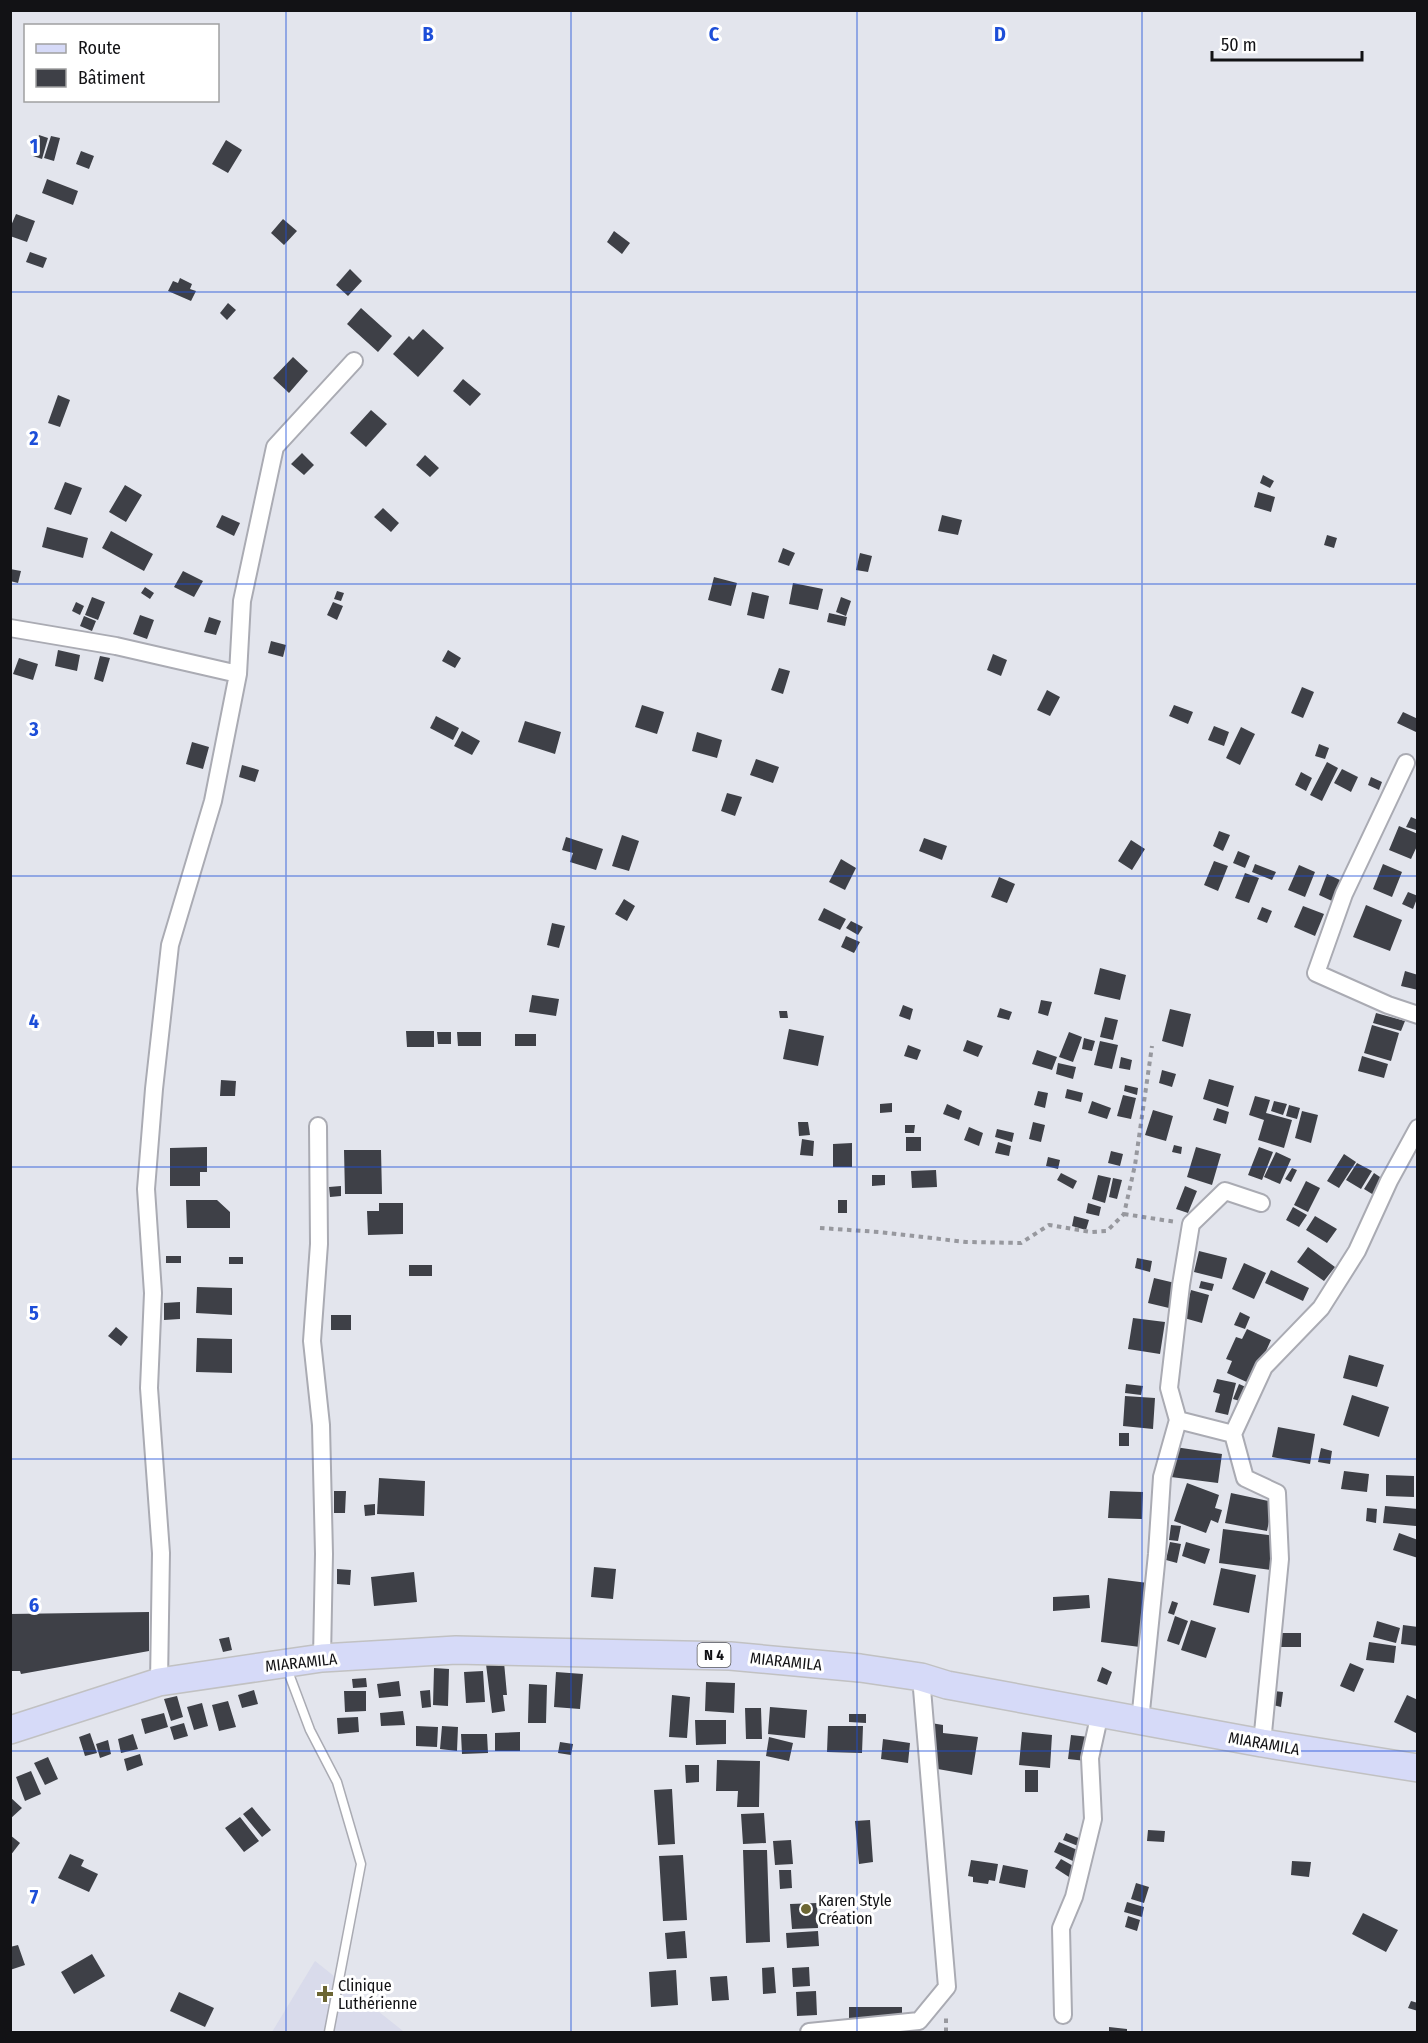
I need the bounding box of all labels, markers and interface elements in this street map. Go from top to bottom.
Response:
text: B [422,22,434,46]
text: C [709,22,720,46]
text: D [994,22,1006,46]
legend [24,24,219,102]
scale bar [1212,24,1362,62]
text: 50 m [1221,34,1257,56]
text: Route [78,37,121,59]
text: Bâtiment [78,67,145,89]
text: 1 [30,134,38,158]
text: 2 [28,426,39,450]
text: 3 [28,717,39,741]
text: 4 [29,1009,39,1033]
text: 5 [29,1301,39,1325]
text: 6 [29,1593,39,1617]
road number: N 4 [698,1643,730,1667]
street label: MIARAMILA [749,1648,823,1675]
street label: MIARAMILA [264,1649,339,1676]
street label: MIARAMILA [1227,1728,1302,1759]
text: 7 [30,1885,39,1909]
place label: Karen Style Création [818,1891,892,1928]
marker: Karen Style Création [799,1902,813,1916]
place label: Clinique Luthérienne [338,1976,417,2013]
marker: Clinique Luthérienne [316,1985,334,2003]

